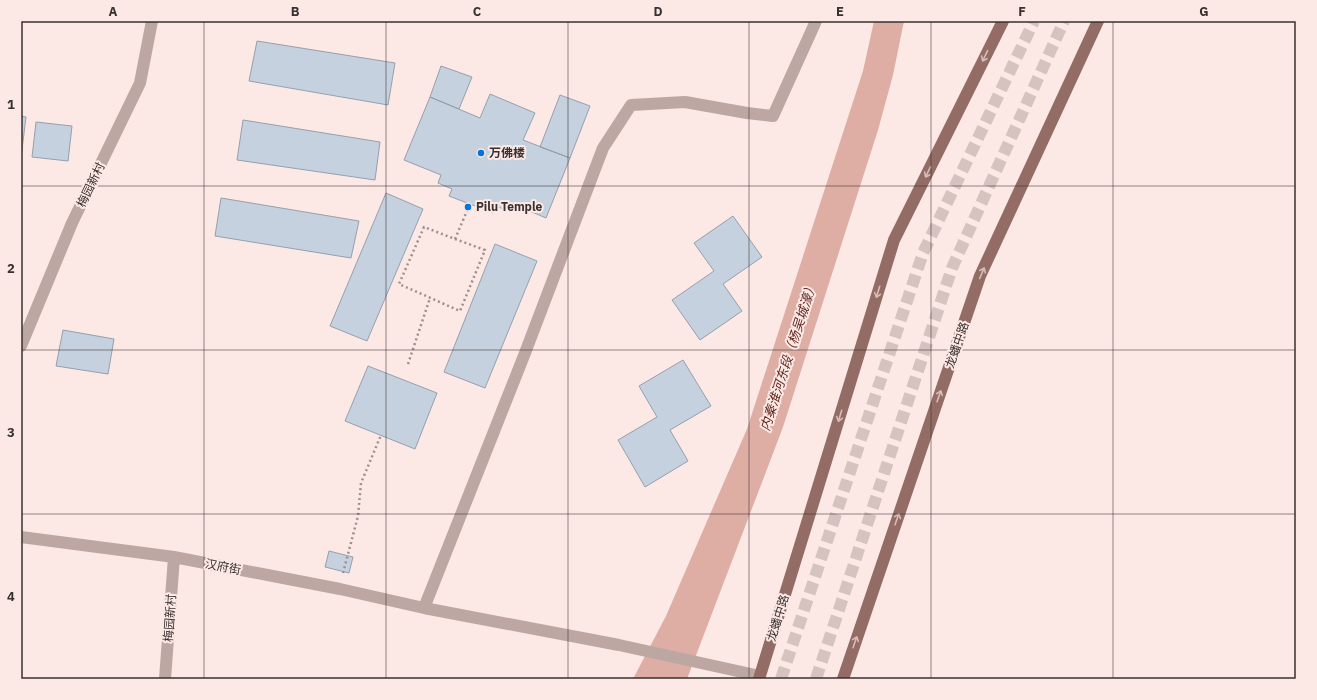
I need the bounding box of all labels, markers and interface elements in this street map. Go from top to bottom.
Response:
text: A [109,3,118,20]
text: B [291,3,300,20]
text: C [473,3,482,20]
text: D [653,3,663,20]
text: E [836,3,844,20]
text: F [1018,3,1026,20]
text: G [1199,3,1209,20]
one-way arrow [981,50,989,62]
text: 1 [7,96,15,113]
place label: 万佛楼 [489,145,525,160]
marker: 万佛楼 [476,148,486,158]
street label: 梅园新村 [73,159,108,210]
one-way arrow [923,166,931,178]
place label: Pilu Temple [476,199,543,214]
marker: Pilu Temple [463,202,473,212]
text: 2 [7,260,15,277]
one-way arrow [978,267,986,279]
water label: 内秦淮河东段（杨吴城濠） [756,279,821,433]
one-way arrow [874,285,881,298]
street label: 龙蟠中路 [942,320,971,370]
one-way arrow [936,390,943,403]
one-way arrow [836,410,843,423]
text: 3 [7,424,15,441]
one-way arrow [894,513,902,525]
street label: 汉府街 [204,556,242,577]
text: 4 [7,588,15,605]
street label: 梅园新村 [160,593,179,642]
street label: 龙蟠中路 [763,593,792,643]
one-way arrow [852,636,860,648]

